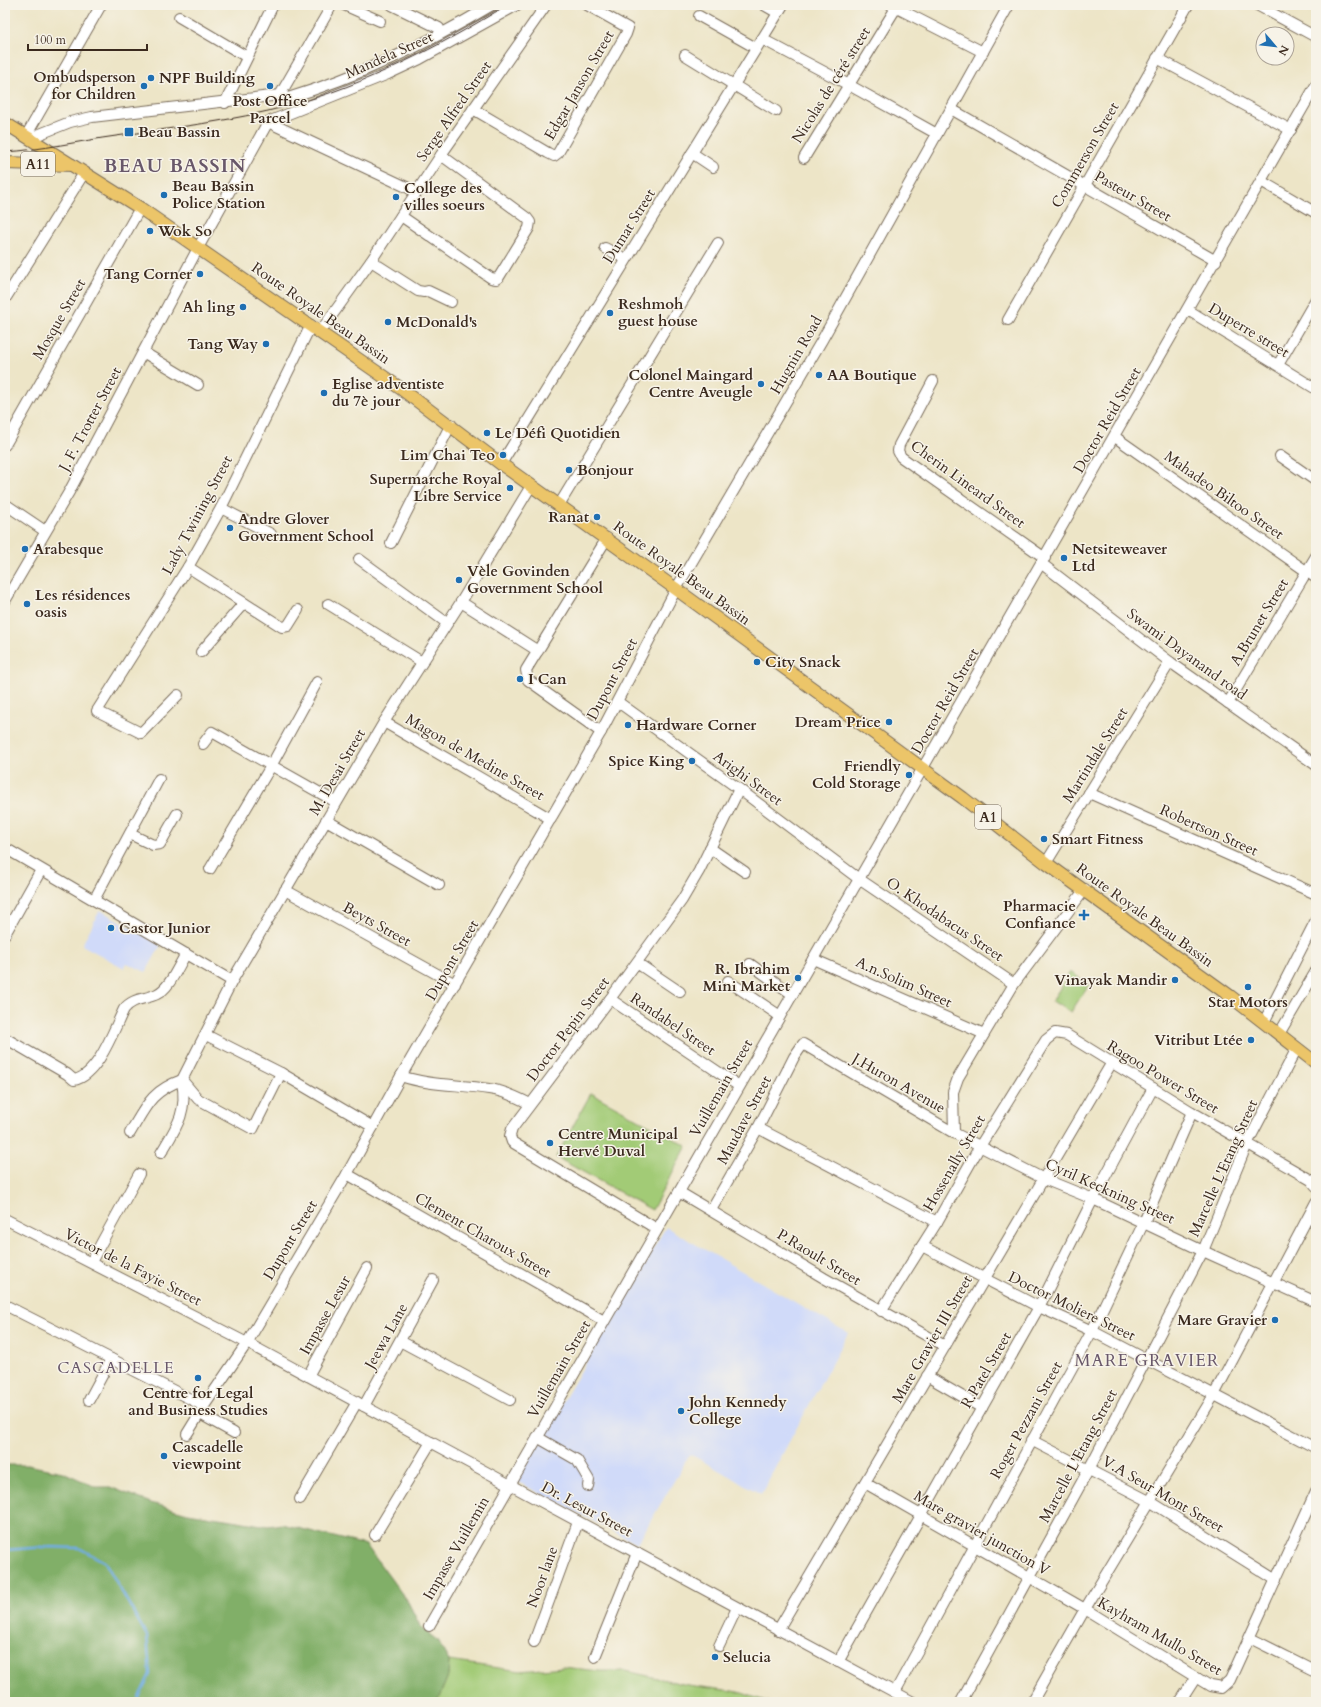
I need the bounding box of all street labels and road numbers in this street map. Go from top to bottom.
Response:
street label: Nicolas de céré street [787,23,875,147]
street label: Edgar Janson Street [539,26,619,143]
street label: Mandela Street [342,27,436,83]
street label: Serge Alfred Street [412,57,496,165]
street label: Commerson Street [1047,98,1124,212]
road number: A11 [21,152,55,176]
street label: Pasteur Street [1091,166,1175,226]
street label: Dumat Street [598,185,660,267]
street label: Route Royale Beau Bassin [248,257,395,369]
street label: Mosque Street [28,275,90,363]
street label: Duperre street [1205,298,1293,362]
street label: Hugnin Road [765,312,827,398]
street label: J. F. Trotter Street [53,363,126,477]
street label: Doctor Reid Street [1069,363,1146,477]
street label: Cherin Lineard Street [907,436,1030,533]
street label: Mahadeo Biltoo Street [1160,446,1288,544]
street label: Lady Twining Street [157,452,237,578]
street label: Route Royale Beau Bassin [609,516,755,630]
street label: A.Brunet Street [1225,574,1293,669]
street label: Swami Dayanand road [1123,604,1251,704]
street label: Dupont Street [582,634,642,723]
street label: Doctor Reid Street [907,644,984,758]
street label: Martindale Street [1058,703,1132,806]
street label: Magon de Medine Street [402,709,548,805]
street label: M. Desai Street [304,725,370,819]
street label: Arighi Street [709,746,787,810]
street label: Robertson Street [1157,799,1261,861]
road number: A1 [975,805,1001,829]
street label: Route Royale Beau Bassin [1072,858,1218,972]
street label: O. Khodabacus Street [882,872,1008,966]
street label: Beyts Street [339,897,415,951]
street label: Dupont Street [421,916,483,1004]
street label: A.n.Solim Street [853,952,955,1012]
street label: Doctor Pepin Street [522,972,614,1085]
street label: Randabel Street [627,988,720,1060]
street label: Vuillemain Street [685,1035,757,1141]
street label: Ragoo Power Street [1103,1036,1223,1118]
street label: J.Huron Avenue [847,1047,949,1118]
street label: Maudave Street [712,1072,776,1168]
street label: Marcelle L'Etang Street [1184,1096,1262,1240]
street label: Hossenally Street [918,1111,990,1215]
street label: Cyril Keckning Street [1042,1153,1178,1229]
street label: Clement Charoux Street [411,1188,555,1282]
street label: Dupont Street [258,1196,322,1284]
street label: Victor de la Fayie Street [61,1224,205,1310]
street label: P.Raoult Street [773,1224,865,1290]
street label: Doctor Moliere Street [1005,1267,1139,1346]
street label: Impasse Lesur [295,1271,355,1358]
street label: Mare Gravier III Street [887,1271,977,1407]
street label: Jeewa Lane [359,1299,412,1374]
street label: Vuillemain Street [523,1316,595,1422]
street label: R.Patel Street [956,1328,1016,1412]
street label: Roger Pezzani Street [985,1357,1067,1482]
street label: Marcelle L'Etang Street [1034,1386,1122,1526]
street label: V.A Seur Mont Street [1099,1451,1228,1537]
street label: Dr. Lesur Street [538,1477,636,1541]
street label: Mare gravier junction V [910,1486,1054,1580]
street label: Impasse Vuillemin [418,1492,494,1603]
street label: Noor lane [522,1543,562,1611]
street label: Kayhram Mullo Street [1094,1592,1226,1680]

